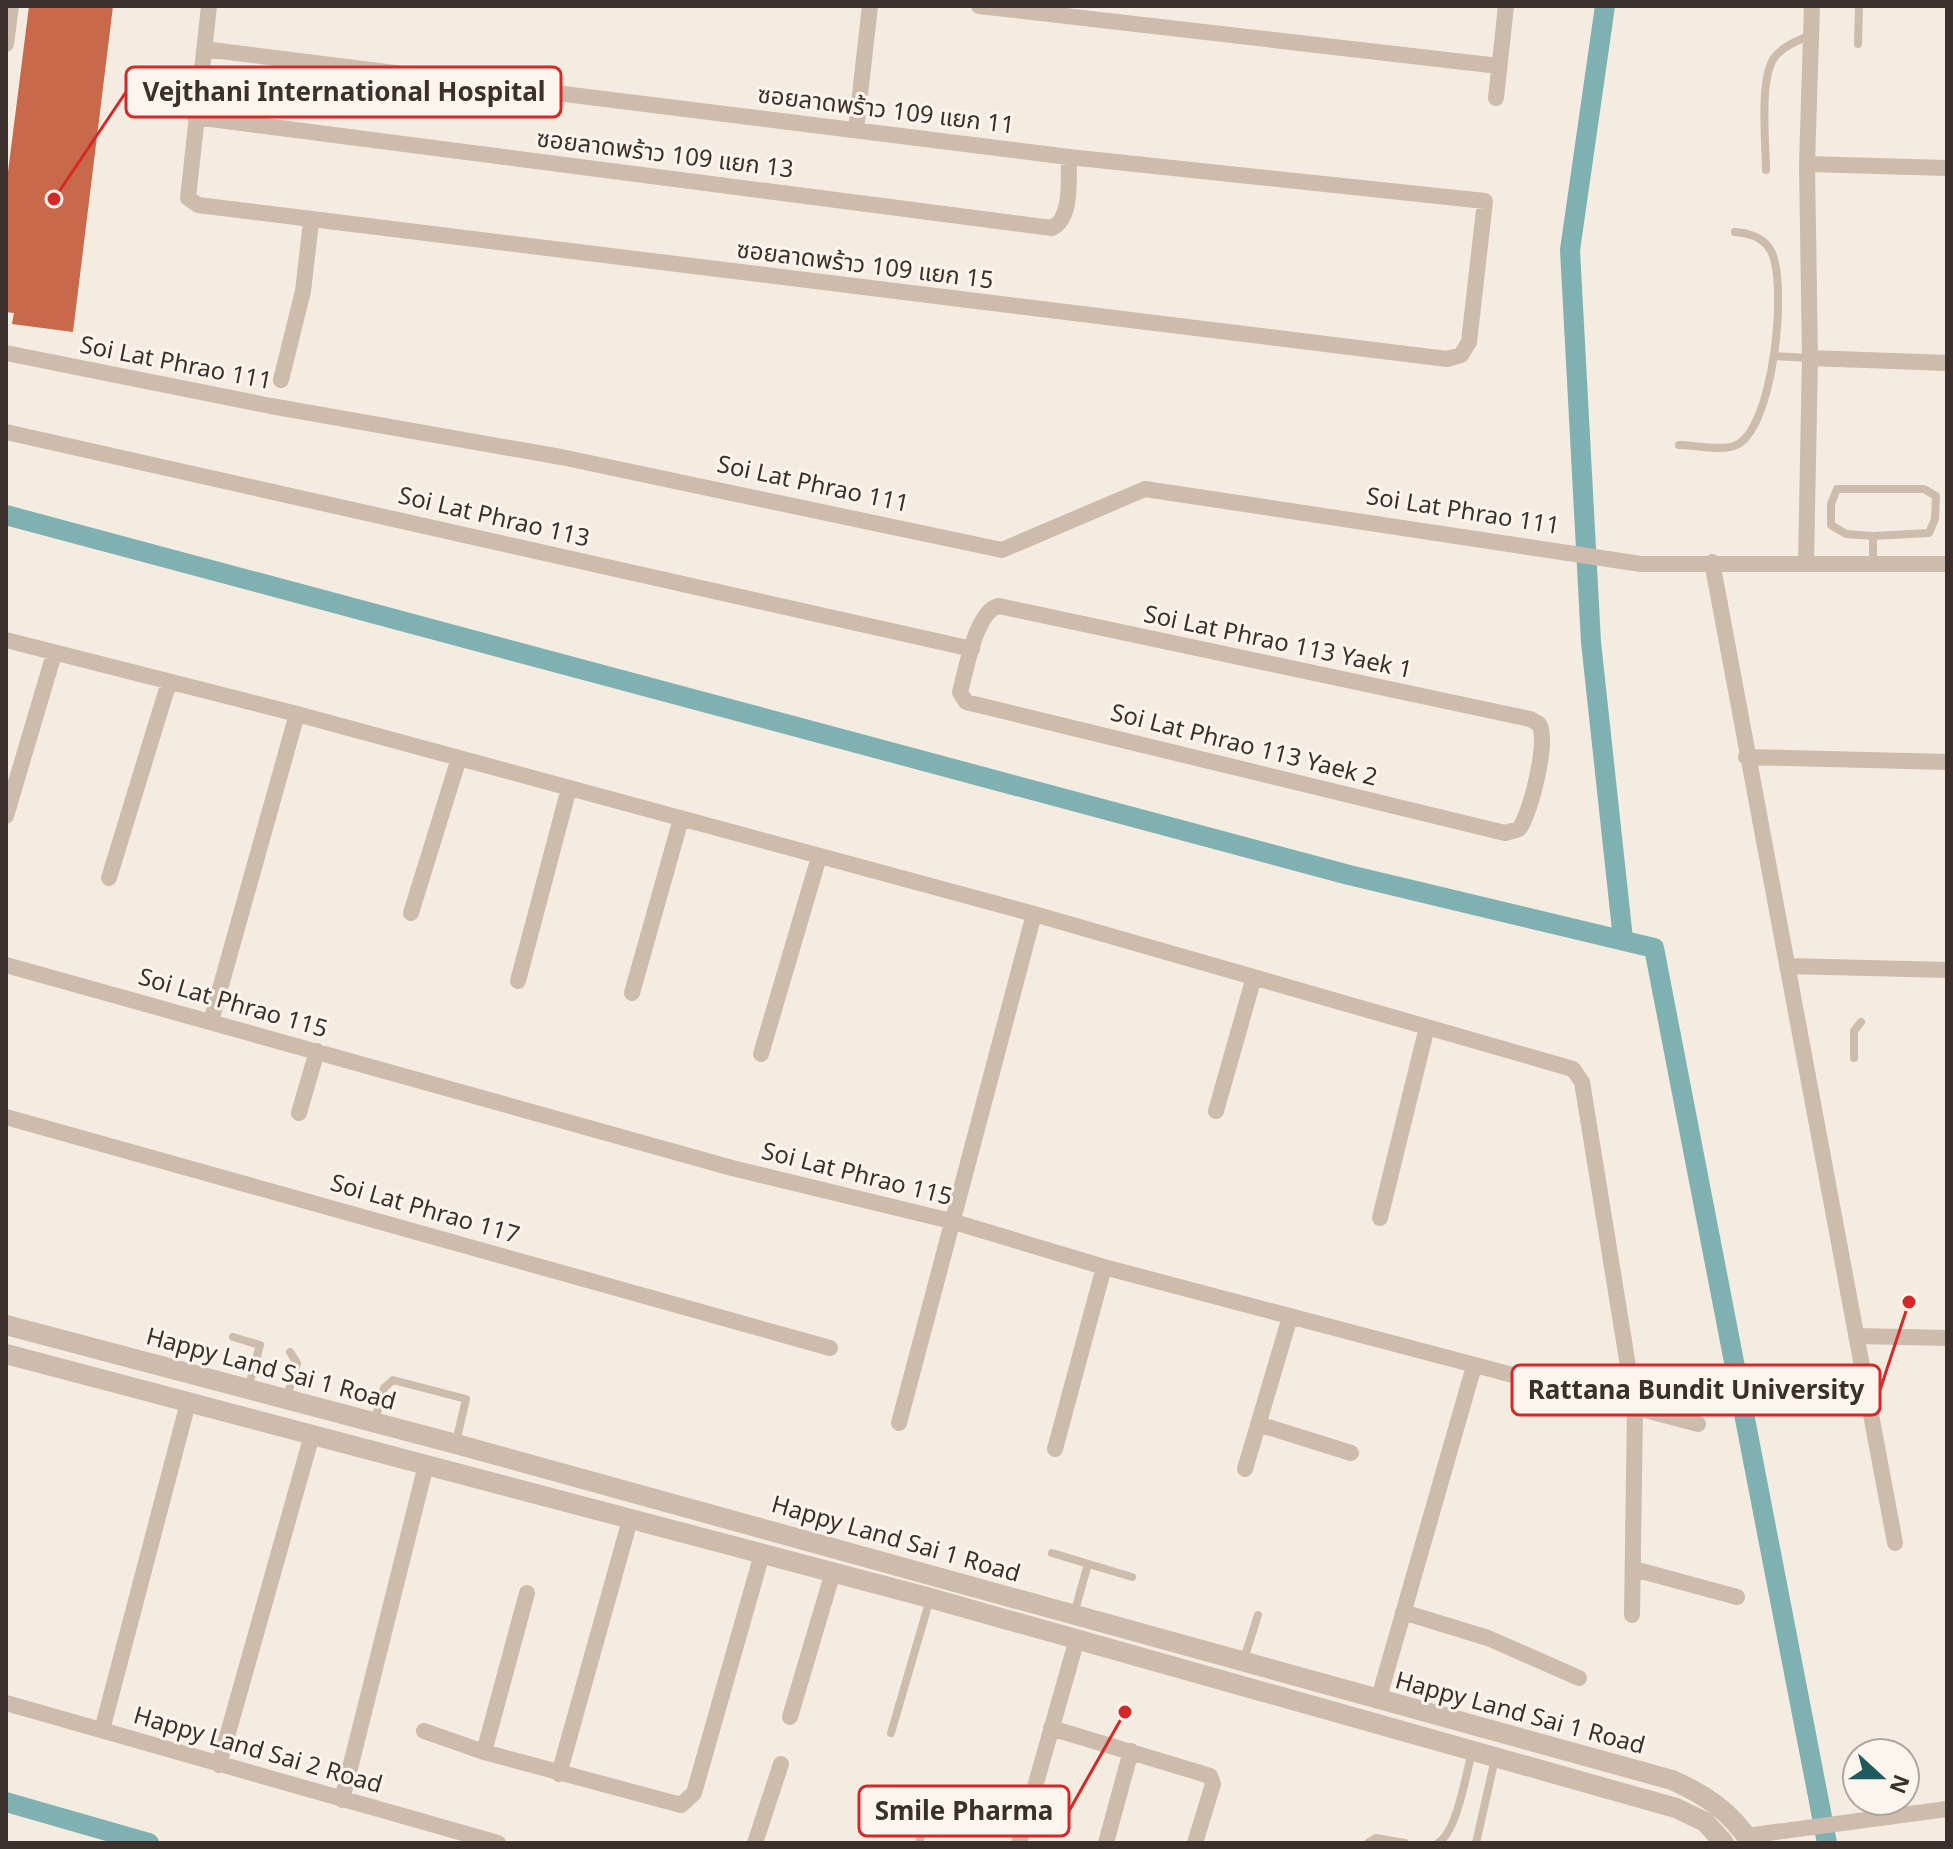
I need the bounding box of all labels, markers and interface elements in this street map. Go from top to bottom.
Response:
callout: Vejthani International Hospital [126,67,561,117]
text: Vejthani International Hospital [142,73,546,109]
street label: ซอยลาดพร้าว 109 แยก 11 [756,76,1016,141]
street label: ซอยลาดพร้าว 109 แยก 13 [535,120,795,185]
street label: ซอยลาดพร้าว 109 แยก 15 [735,231,995,296]
street label: Soi Lat Phrao 111 [77,327,275,396]
street label: Soi Lat Phrao 111 [714,446,912,519]
street label: Soi Lat Phrao 113 [395,477,593,554]
street label: Soi Lat Phrao 111 [1364,478,1562,541]
street label: Soi Lat Phrao 113 Yaek 1 [1141,596,1416,685]
street label: Soi Lat Phrao 113 Yaek 2 [1108,694,1381,793]
street label: Soi Lat Phrao 115 [135,959,332,1044]
street label: Soi Lat Phrao 115 [759,1133,956,1212]
street label: Soi Lat Phrao 117 [327,1165,524,1250]
street label: Happy Land Sai 1 Road [143,1318,400,1417]
callout: Rattana Bundit University [1512,1365,1880,1415]
text: Rattana Bundit University [1528,1371,1864,1407]
street label: Happy Land Sai 1 Road [768,1486,1025,1589]
street label: Happy Land Sai 1 Road [1392,1662,1649,1761]
street label: Happy Land Sai 2 Road [130,1697,387,1800]
north arrow [1841,1737,1921,1817]
text: N [1883,1771,1918,1798]
callout: Smile Pharma [859,1786,1069,1836]
text: Smile Pharma [875,1792,1053,1828]

